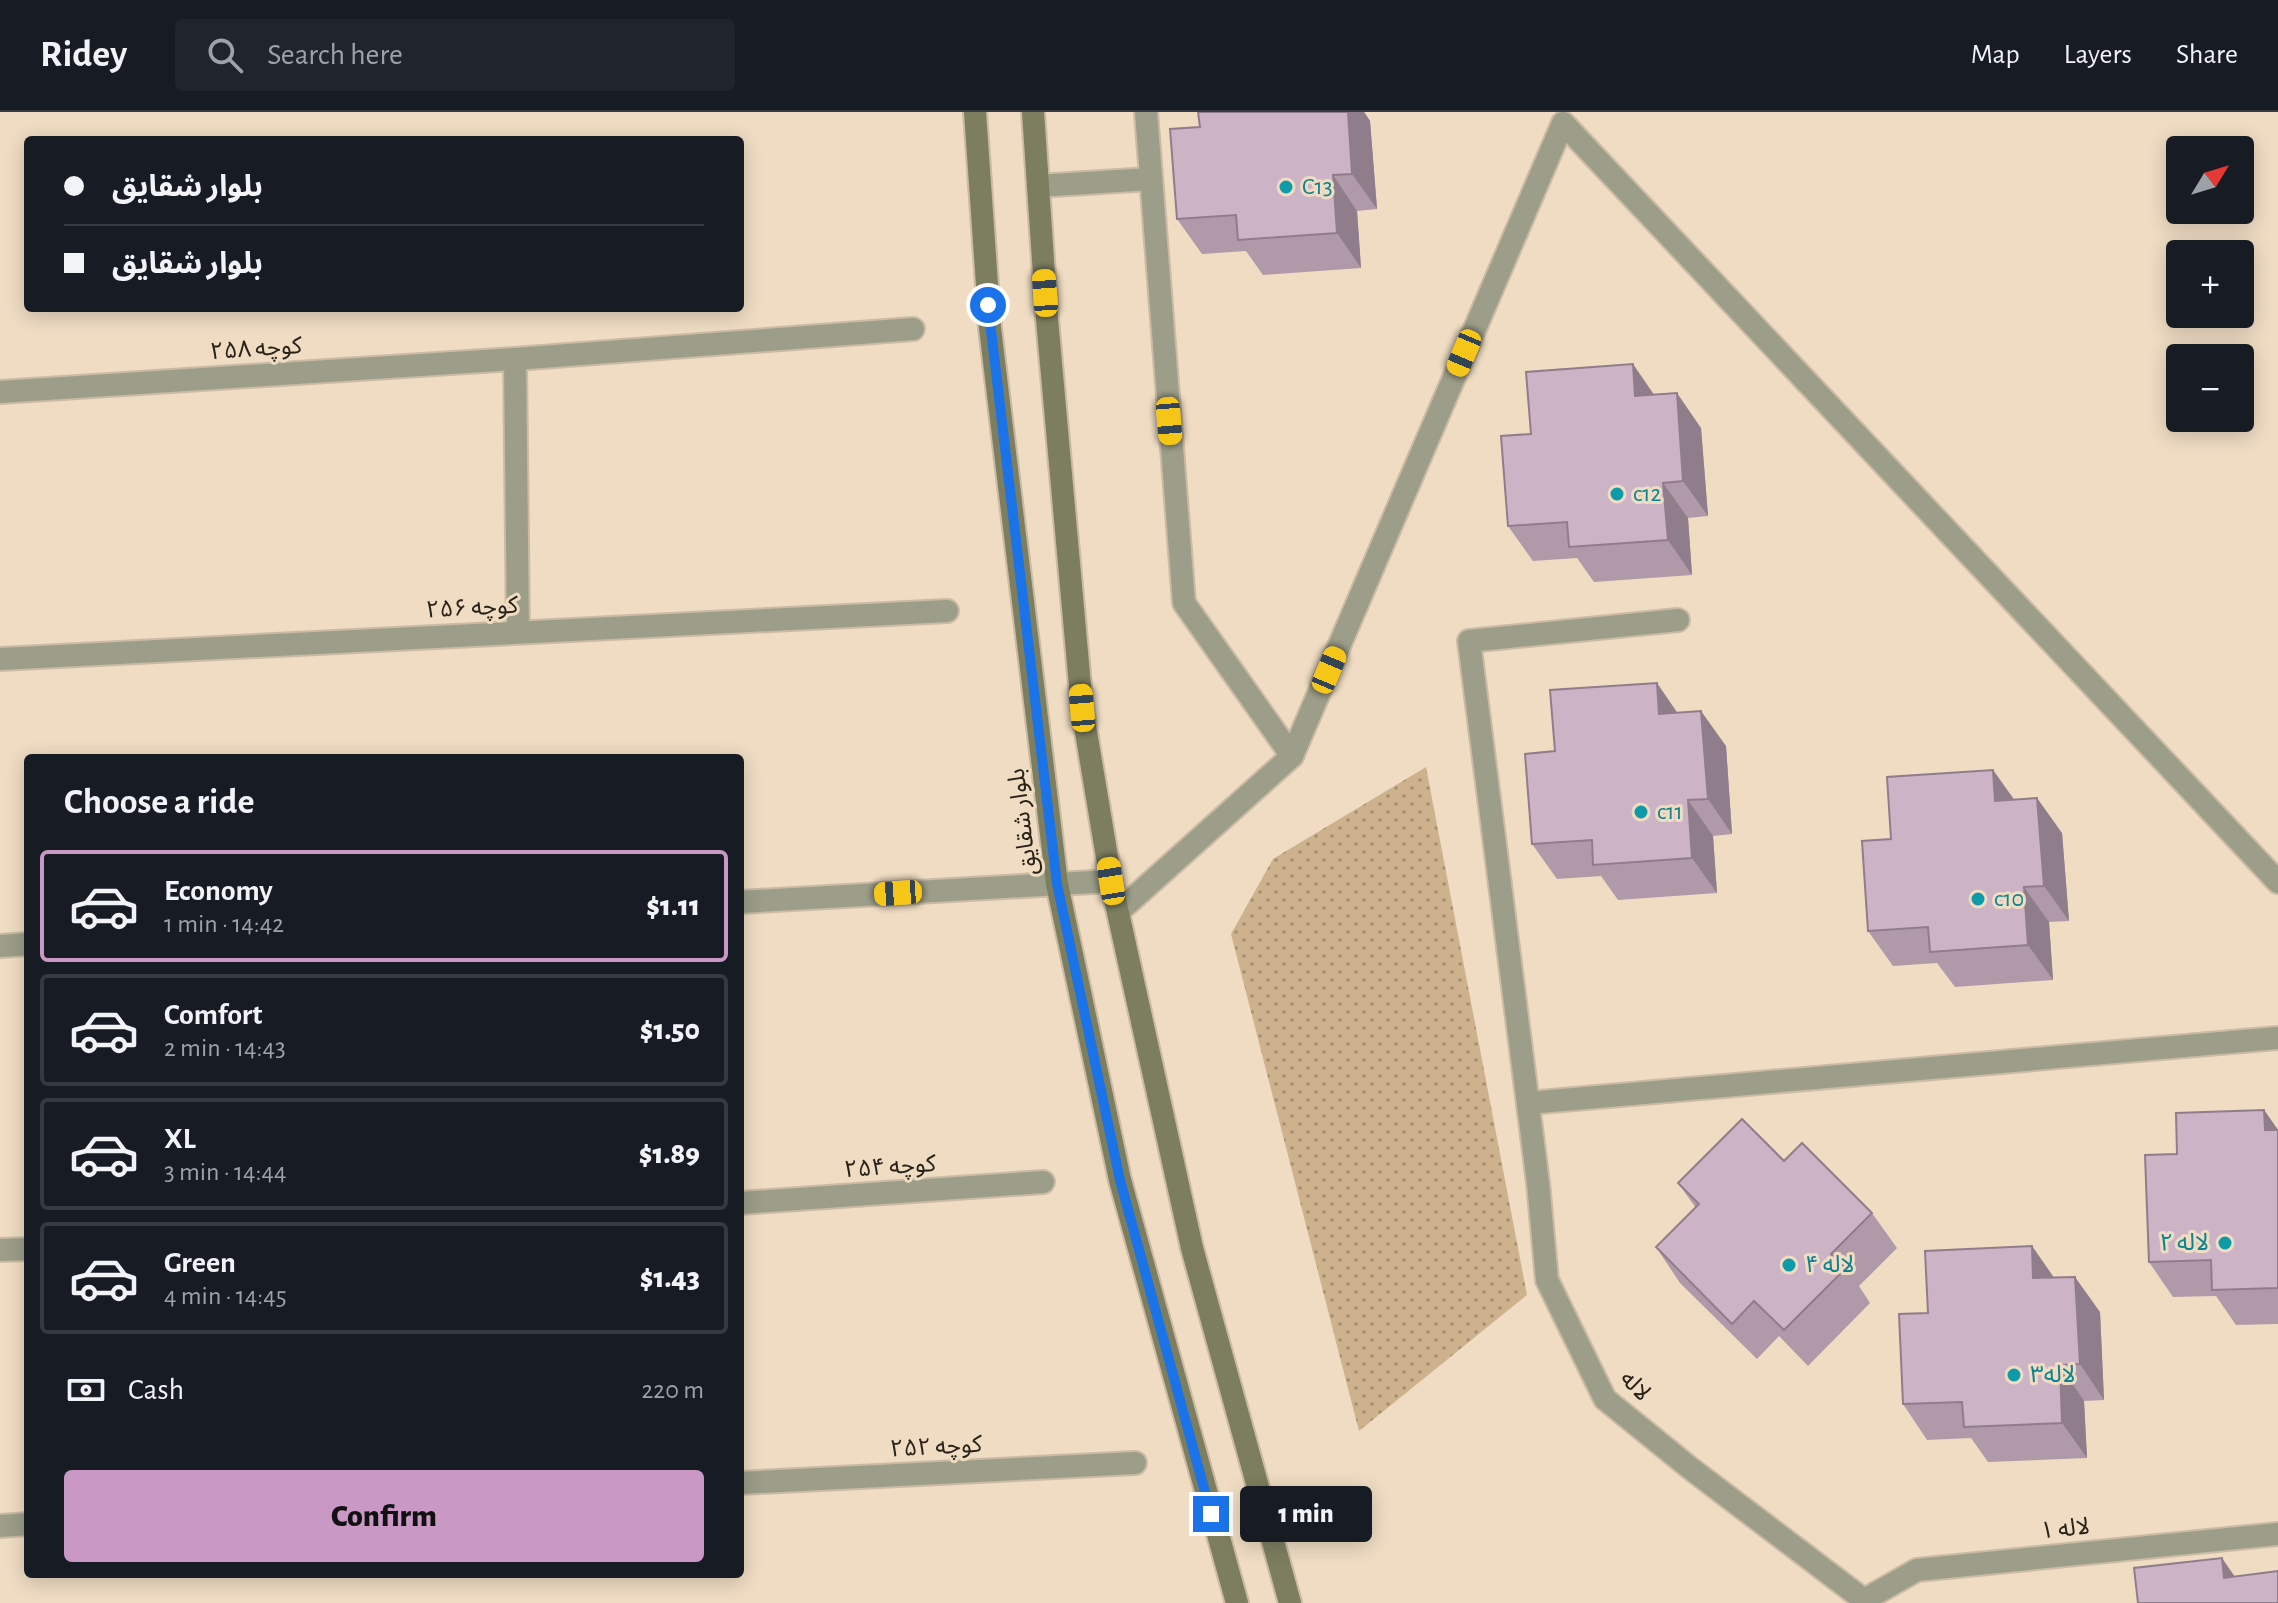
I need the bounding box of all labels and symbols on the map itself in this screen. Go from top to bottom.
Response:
north arrow [2166,136,2254,224]
place label: C13 [1302,175,1333,199]
marker: C13 [1277,178,1295,196]
car [1031,268,1059,318]
route start [970,287,1006,323]
car [1444,326,1484,380]
street label: کوچه ۲۵۸ [209,334,304,366]
car [1155,396,1183,446]
place label: c12 [1633,482,1661,506]
marker: c12 [1608,485,1626,503]
street label: کوچه ۲۵۶ [425,594,520,624]
car [1309,643,1349,697]
car [1068,683,1096,733]
street label: بلوار شقایق [1005,767,1043,877]
place label: c11 [1657,800,1683,824]
marker: c11 [1632,803,1650,821]
car [1095,855,1127,907]
car [873,879,923,907]
place label: c10 [1994,887,2024,911]
marker: c10 [1969,890,1987,908]
street label: کوچه ۲۵۴ [843,1152,938,1184]
place label: لاله ۲ [2159,1231,2209,1255]
marker: لاله ۲ [2216,1234,2234,1252]
place label: لاله ۴ [1805,1253,1855,1277]
marker: لاله ۴ [1780,1256,1798,1274]
place label: لاله۳ [2030,1363,2076,1387]
street label: لاله [1615,1366,1655,1406]
marker: لاله۳ [2005,1366,2023,1384]
street label: کوچه ۲۵۲ [889,1433,984,1463]
callout: 1 min [1239,1486,1371,1542]
route end [1193,1496,1229,1532]
street label: لاله ۱ [2039,1514,2091,1544]

